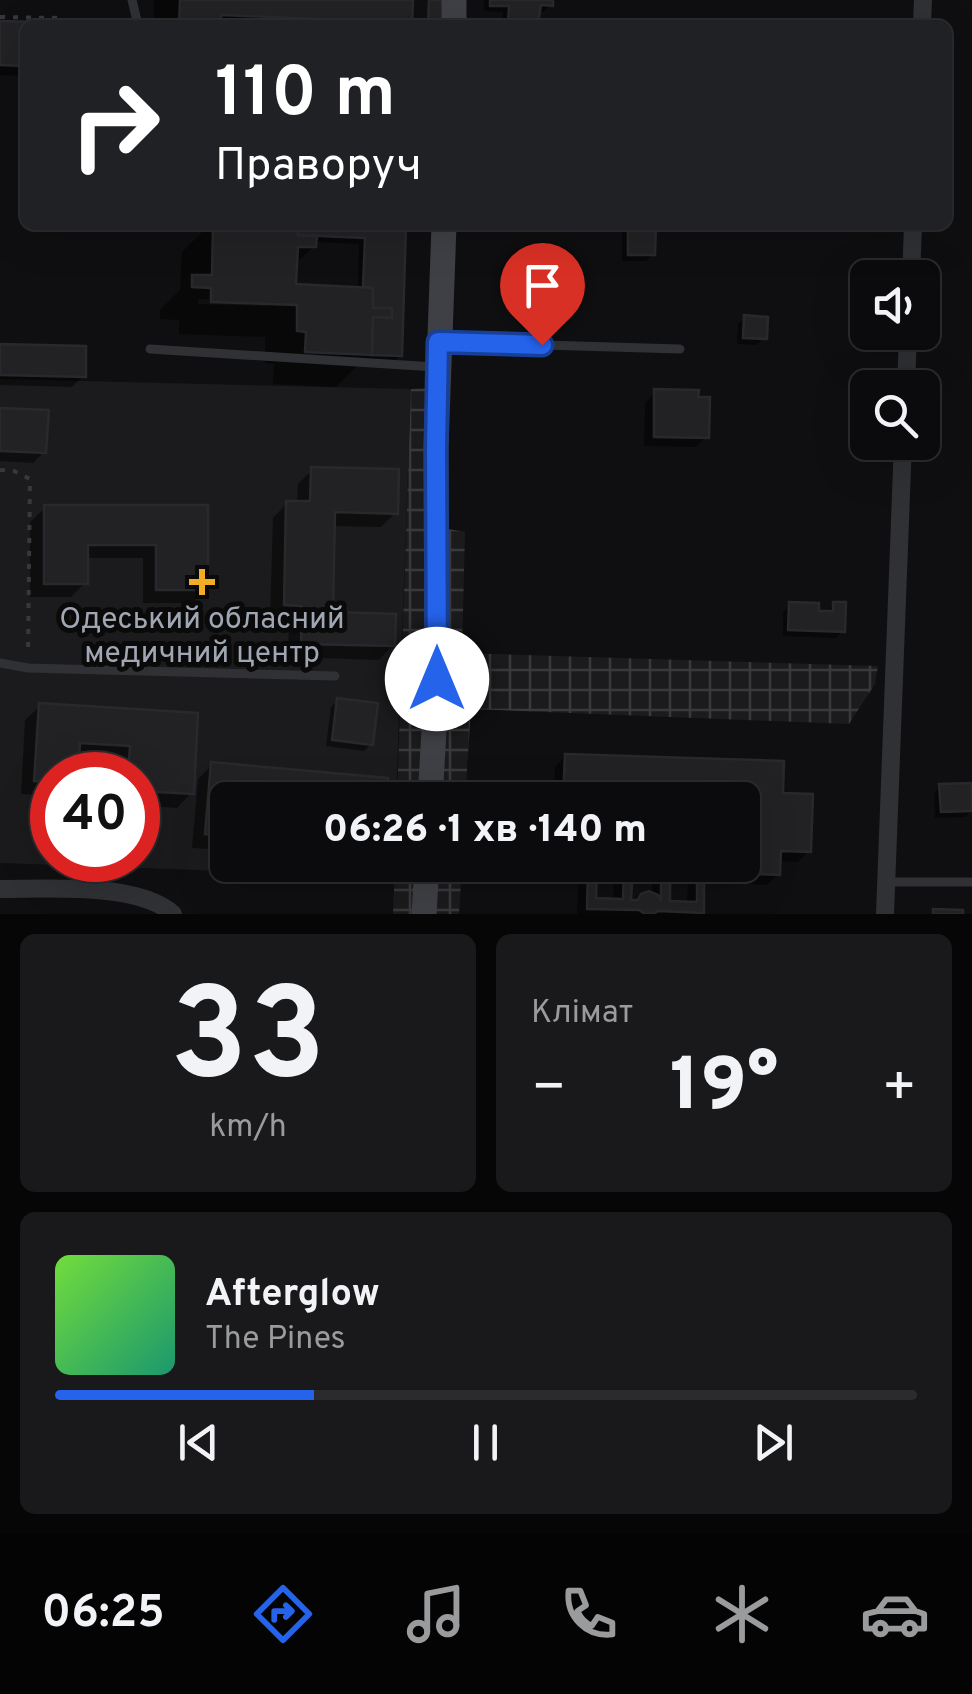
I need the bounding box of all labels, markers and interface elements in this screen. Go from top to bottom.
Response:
text: 110 m [215,52,396,141]
icon: right [50,60,180,190]
text: Праворуч [215,139,422,196]
pin [500,243,585,346]
icon: arrive [515,258,570,313]
map controls [850,260,940,460]
button: sound [850,260,940,350]
button: search [850,370,940,460]
marker: Одеський обласний медичний центр [189,569,215,595]
place label: Одеський обласний медичний центр [59,602,345,673]
position arrow [385,627,489,731]
speed limit sign: 40 [30,752,160,882]
text: 06:26 · 1 хв · 140 m [323,807,647,856]
text: 33 [170,960,326,1125]
text: Клімат [531,994,633,1034]
text: 19° [670,1042,778,1137]
text: − [531,1055,566,1125]
text: + [882,1055,917,1125]
text: km/h [209,1108,287,1148]
text: Afterglow [205,1271,380,1320]
text: The Pines [205,1320,346,1360]
icon: previous [171,1415,226,1470]
icon: pause [458,1415,513,1470]
icon: next [746,1415,801,1470]
icon: directions [248,1579,318,1649]
icon: music [401,1579,471,1649]
icon: phone [554,1579,624,1649]
icon: climate [707,1579,777,1649]
icon: car [860,1579,930,1649]
text: 06:25 [42,1586,165,1643]

